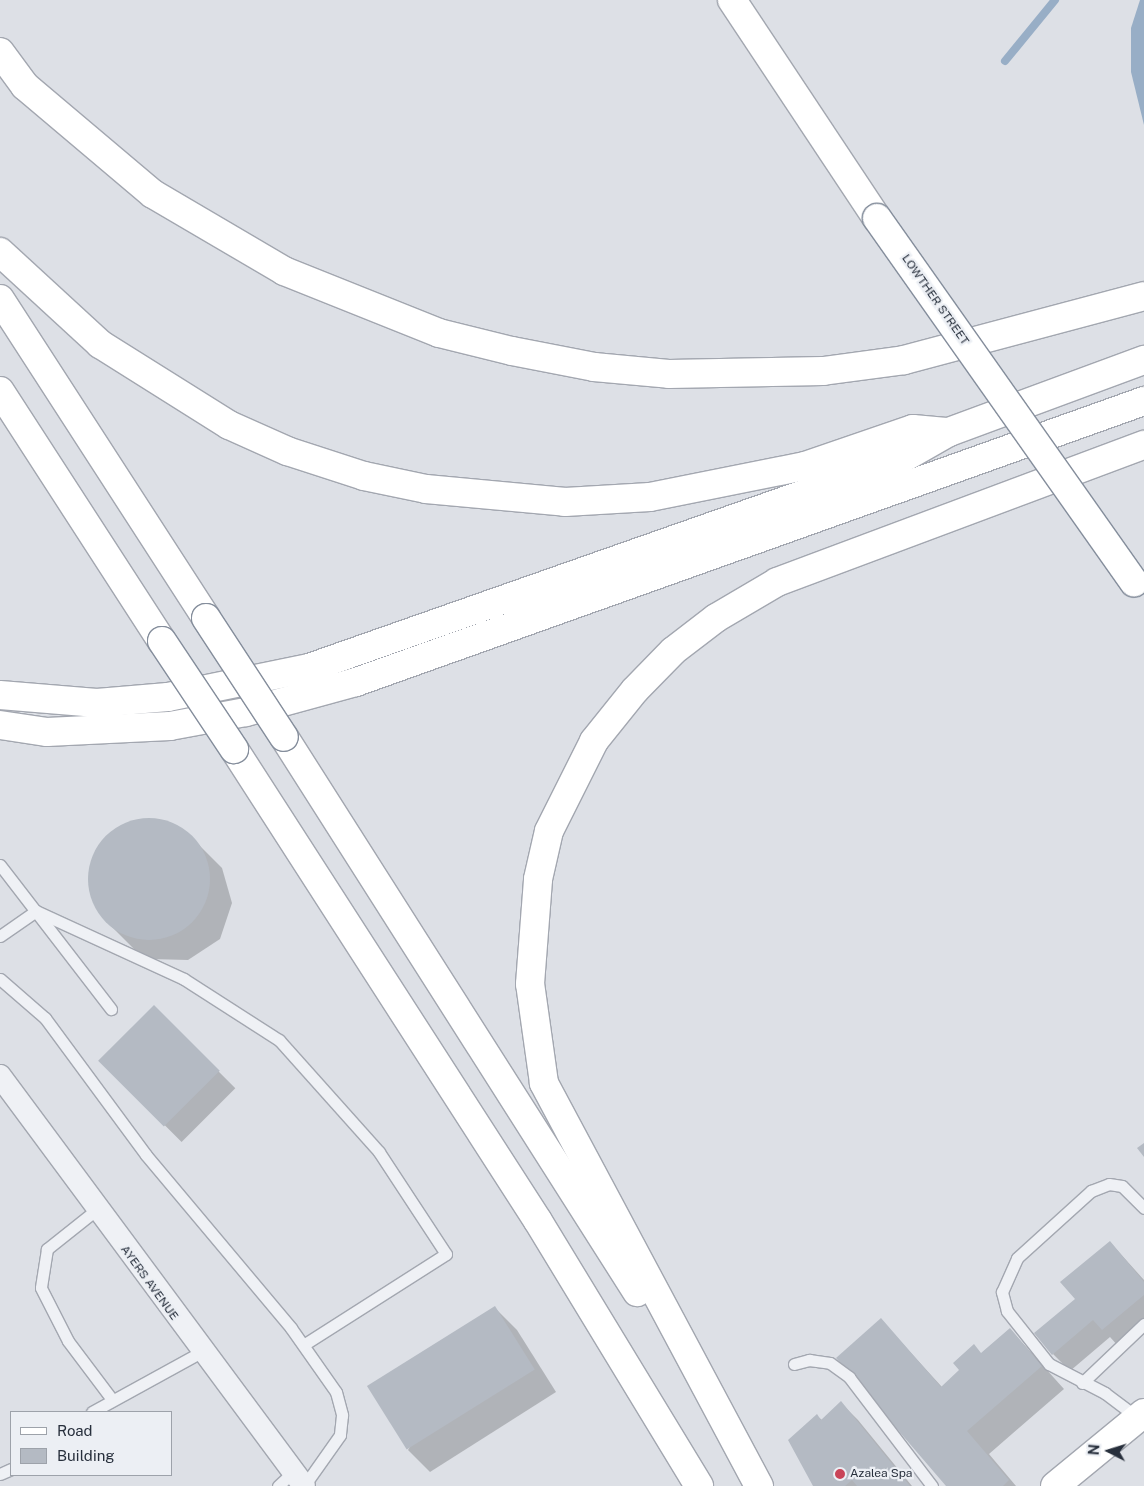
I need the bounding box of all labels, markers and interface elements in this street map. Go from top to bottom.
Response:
street label: LOWTHER STREET [898,252,972,348]
street label: AYERS AVENUE [117,1243,181,1323]
legend [10,1411,172,1476]
text: Road [57,1422,93,1439]
north arrow [1084,1426,1134,1476]
text: N [1086,1444,1103,1456]
text: Building [57,1447,115,1464]
place label: Azalea Spa [850,1467,912,1481]
marker: Azalea Spa [834,1468,846,1480]

